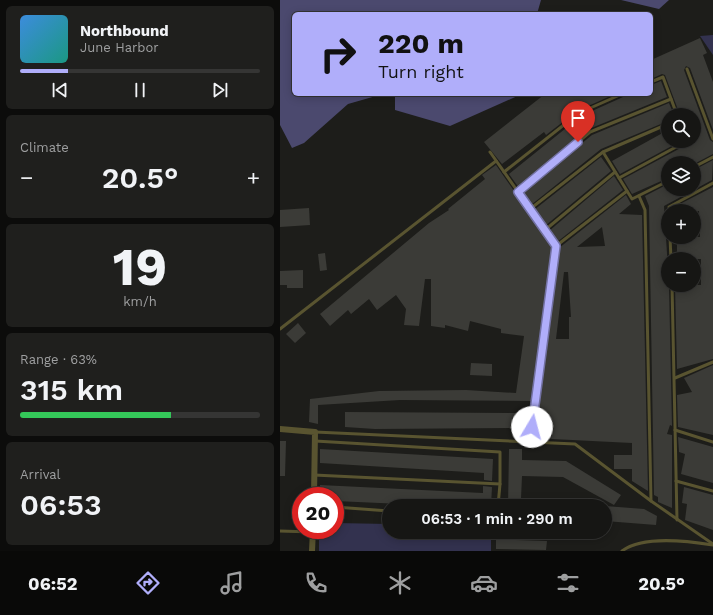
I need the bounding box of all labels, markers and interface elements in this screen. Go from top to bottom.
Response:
text: Northbound [80,22,169,40]
text: 220 m [378,27,464,60]
icon: right [312,28,364,80]
text: June Harbor [80,40,159,55]
text: Turn right [378,61,464,82]
icon: previous [49,79,71,101]
icon: pause [129,79,151,101]
icon: next [209,79,231,101]
pin [561,101,595,142]
icon: arrive [567,107,589,129]
map controls [661,108,701,292]
button: search [661,108,701,148]
text: Climate [20,140,69,155]
button: layers [661,156,701,196]
text: 20.5° [102,160,178,195]
text: − [20,165,33,190]
text: + [247,165,260,190]
button: + [661,204,701,244]
text: 19 [113,237,167,298]
button: − [661,252,701,292]
text: km/h [123,294,157,309]
text: Range · 63% [20,352,97,367]
text: 315 km [20,372,123,407]
position arrow [511,406,553,448]
text: Arrival [20,467,61,482]
text: 06:53 [20,487,102,522]
speed limit sign: 20 [292,487,344,539]
text: 06:53 · 1 min · 290 m [421,510,573,528]
icon: directions [134,569,162,597]
icon: music [218,569,246,597]
icon: phone [302,569,330,597]
icon: climate [386,569,414,597]
icon: car [470,569,498,597]
icon: filters [554,569,582,597]
text: 06:52 [28,573,77,594]
text: 20.5° [638,573,685,594]

